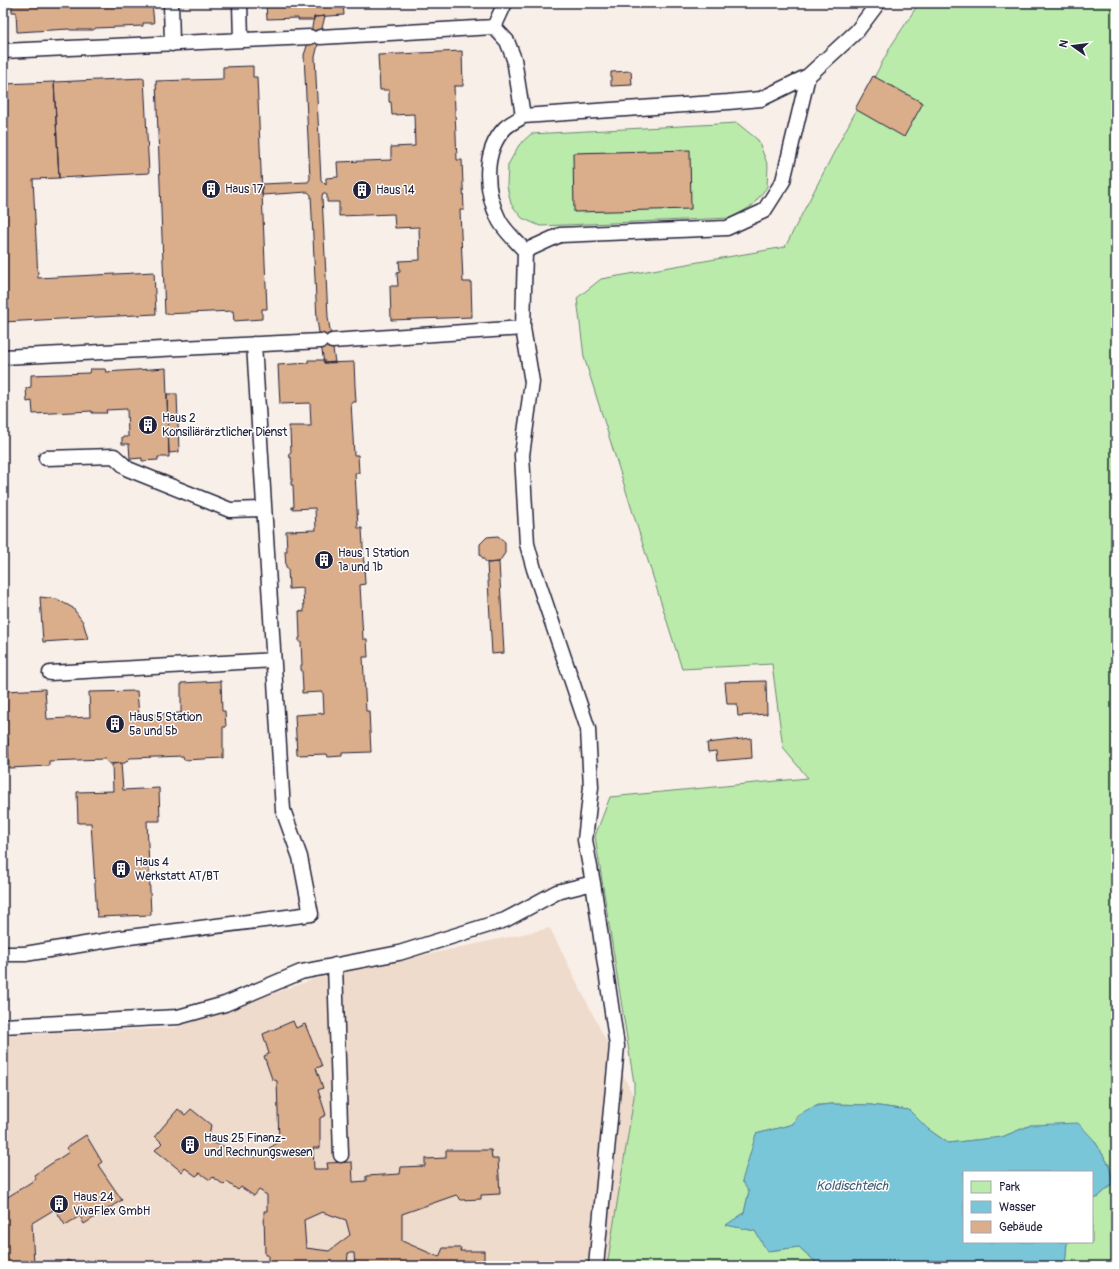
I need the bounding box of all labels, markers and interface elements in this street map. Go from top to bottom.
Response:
north arrow [1053,26,1093,66]
text: N [1057,38,1071,49]
building icon: Haus 17 [200,178,222,200]
building icon: Haus 14 [351,179,373,201]
place label: Haus 17 [225,182,264,197]
place label: Haus 14 [376,183,415,198]
place label: Haus 2 Konsiliärärztlicher Dienst [162,411,287,440]
building icon: Haus 2 Konsiliärärztlicher Dienst [137,414,159,436]
place label: Haus 1 Station 1a und 1b [338,546,410,575]
building icon: Haus 1 Station 1a und 1b [313,549,335,571]
place label: Haus 5 Station 5a und 5b [129,710,202,739]
building icon: Haus 5 Station 5a und 5b [104,713,126,735]
place label: Haus 4 Werkstatt AT/BT [135,855,220,884]
building icon: Haus 4 Werkstatt AT/BT [110,858,132,880]
place label: Haus 25 Finanz- und Rechnungswesen [204,1131,313,1160]
building icon: Haus 25 Finanz- und Rechnungswesen [179,1134,201,1156]
legend [963,1171,1093,1243]
water label: Koldischteich [816,1178,889,1194]
text: Park [999,1180,1020,1195]
place label: Haus 24 VivaFlex GmbH [73,1190,151,1219]
building icon: Haus 24 VivaFlex GmbH [48,1193,70,1215]
text: Wasser [999,1200,1036,1215]
text: Gebäude [999,1220,1043,1235]

